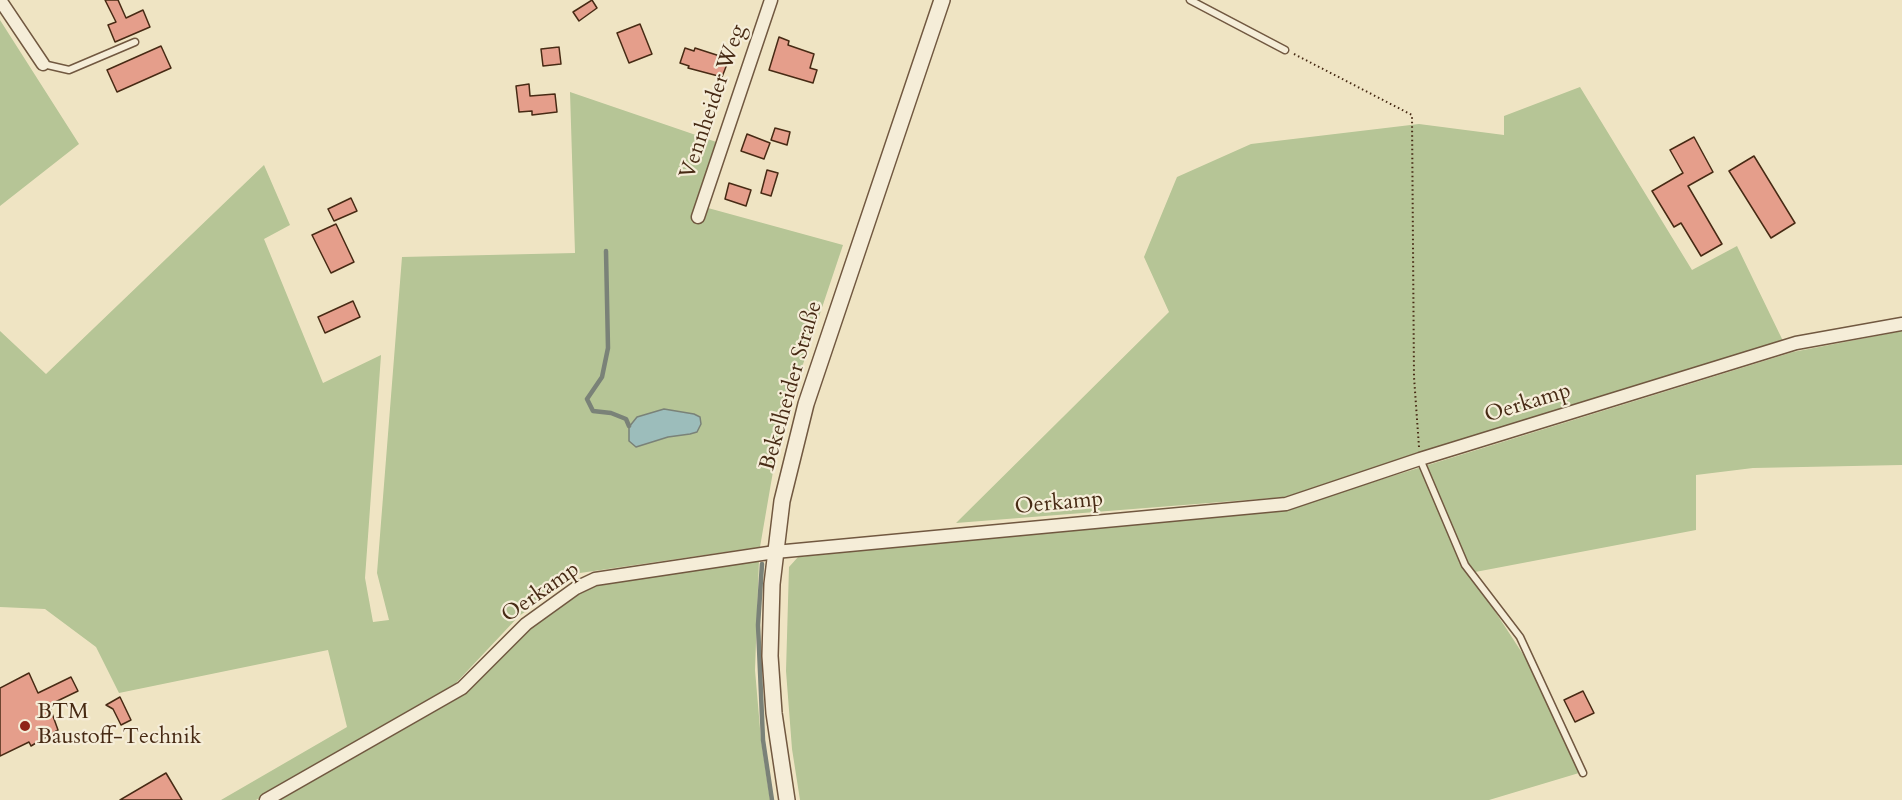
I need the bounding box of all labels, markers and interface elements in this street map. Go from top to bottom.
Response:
street label: Vennheider Weg [675,21,753,183]
street label: Bekelheider Straße [755,298,829,474]
street label: Oerkamp [1482,378,1574,430]
street label: Oerkamp [1014,487,1104,521]
street label: Oerkamp [497,557,585,629]
place label: BTM Baustoff-Technik [37,700,201,752]
marker: BTM Baustoff-Technik [18,719,32,733]

